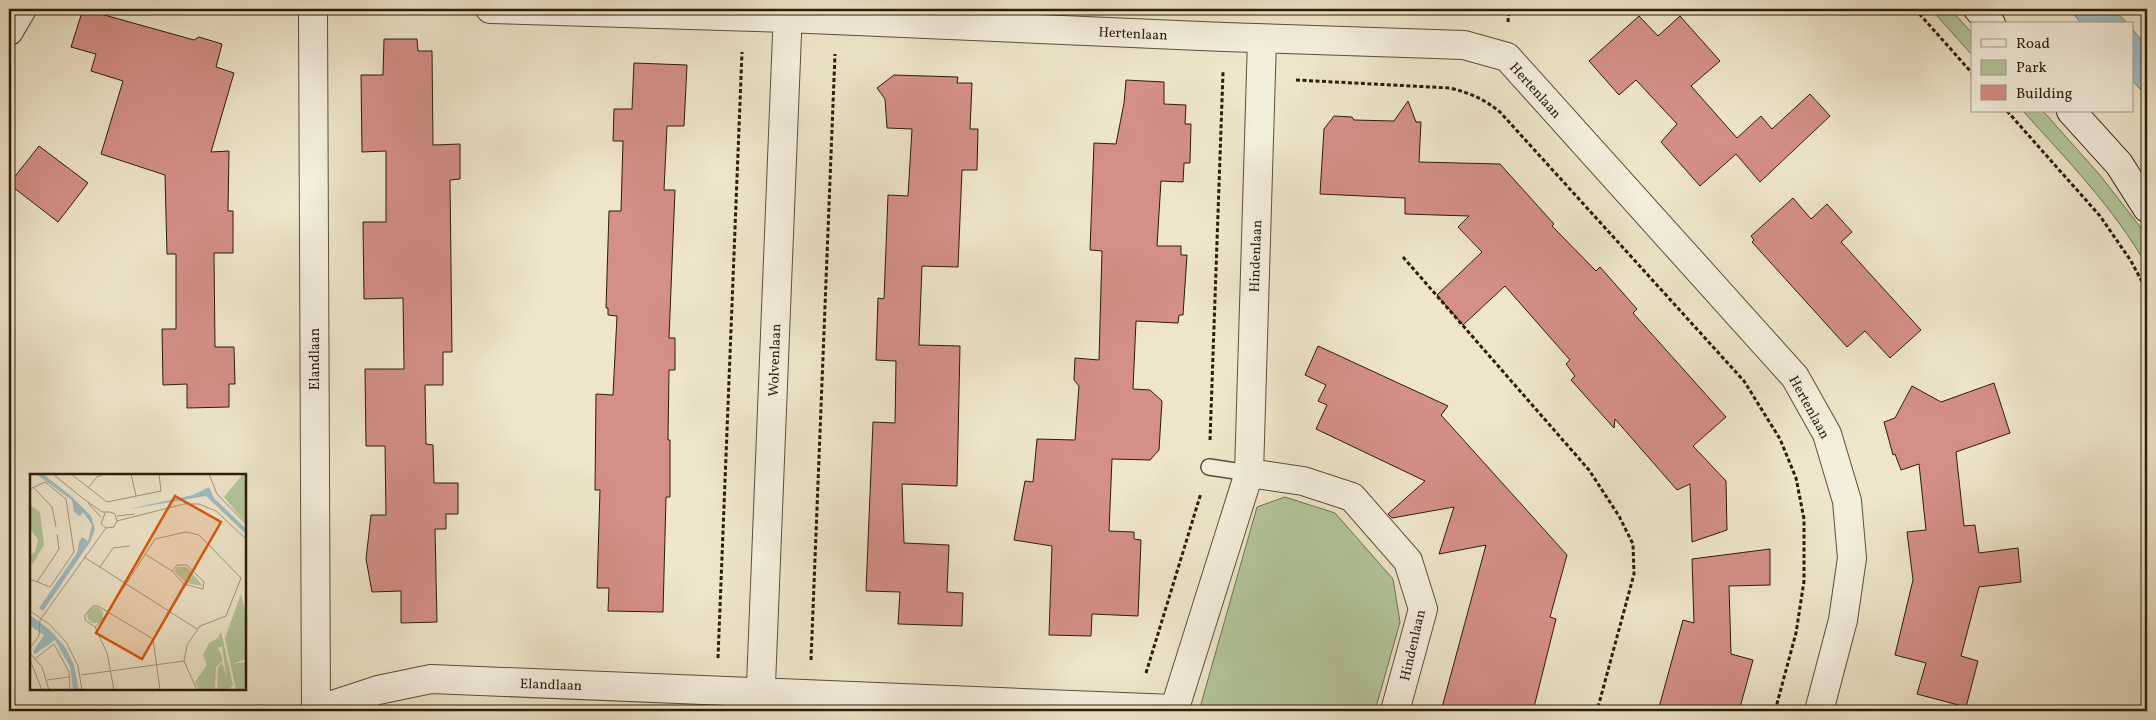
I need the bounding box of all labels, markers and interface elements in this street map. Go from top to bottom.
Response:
legend [1971,22,2134,112]
street label: Hertenlaan [1098,23,1168,46]
text: Road [2016,34,2050,55]
text: Park [2016,58,2047,79]
street label: Hertenlaan [1505,59,1565,123]
text: Building [2016,84,2073,105]
street label: Hindenlaan [1246,219,1267,293]
street label: Wolvenlaan [765,323,786,397]
street label: Elandlaan [306,328,325,390]
street label: Hertenlaan [1784,373,1834,443]
inset map [30,474,246,690]
street label: Hindenlaan [1396,608,1431,683]
street label: Elandlaan [519,675,582,696]

